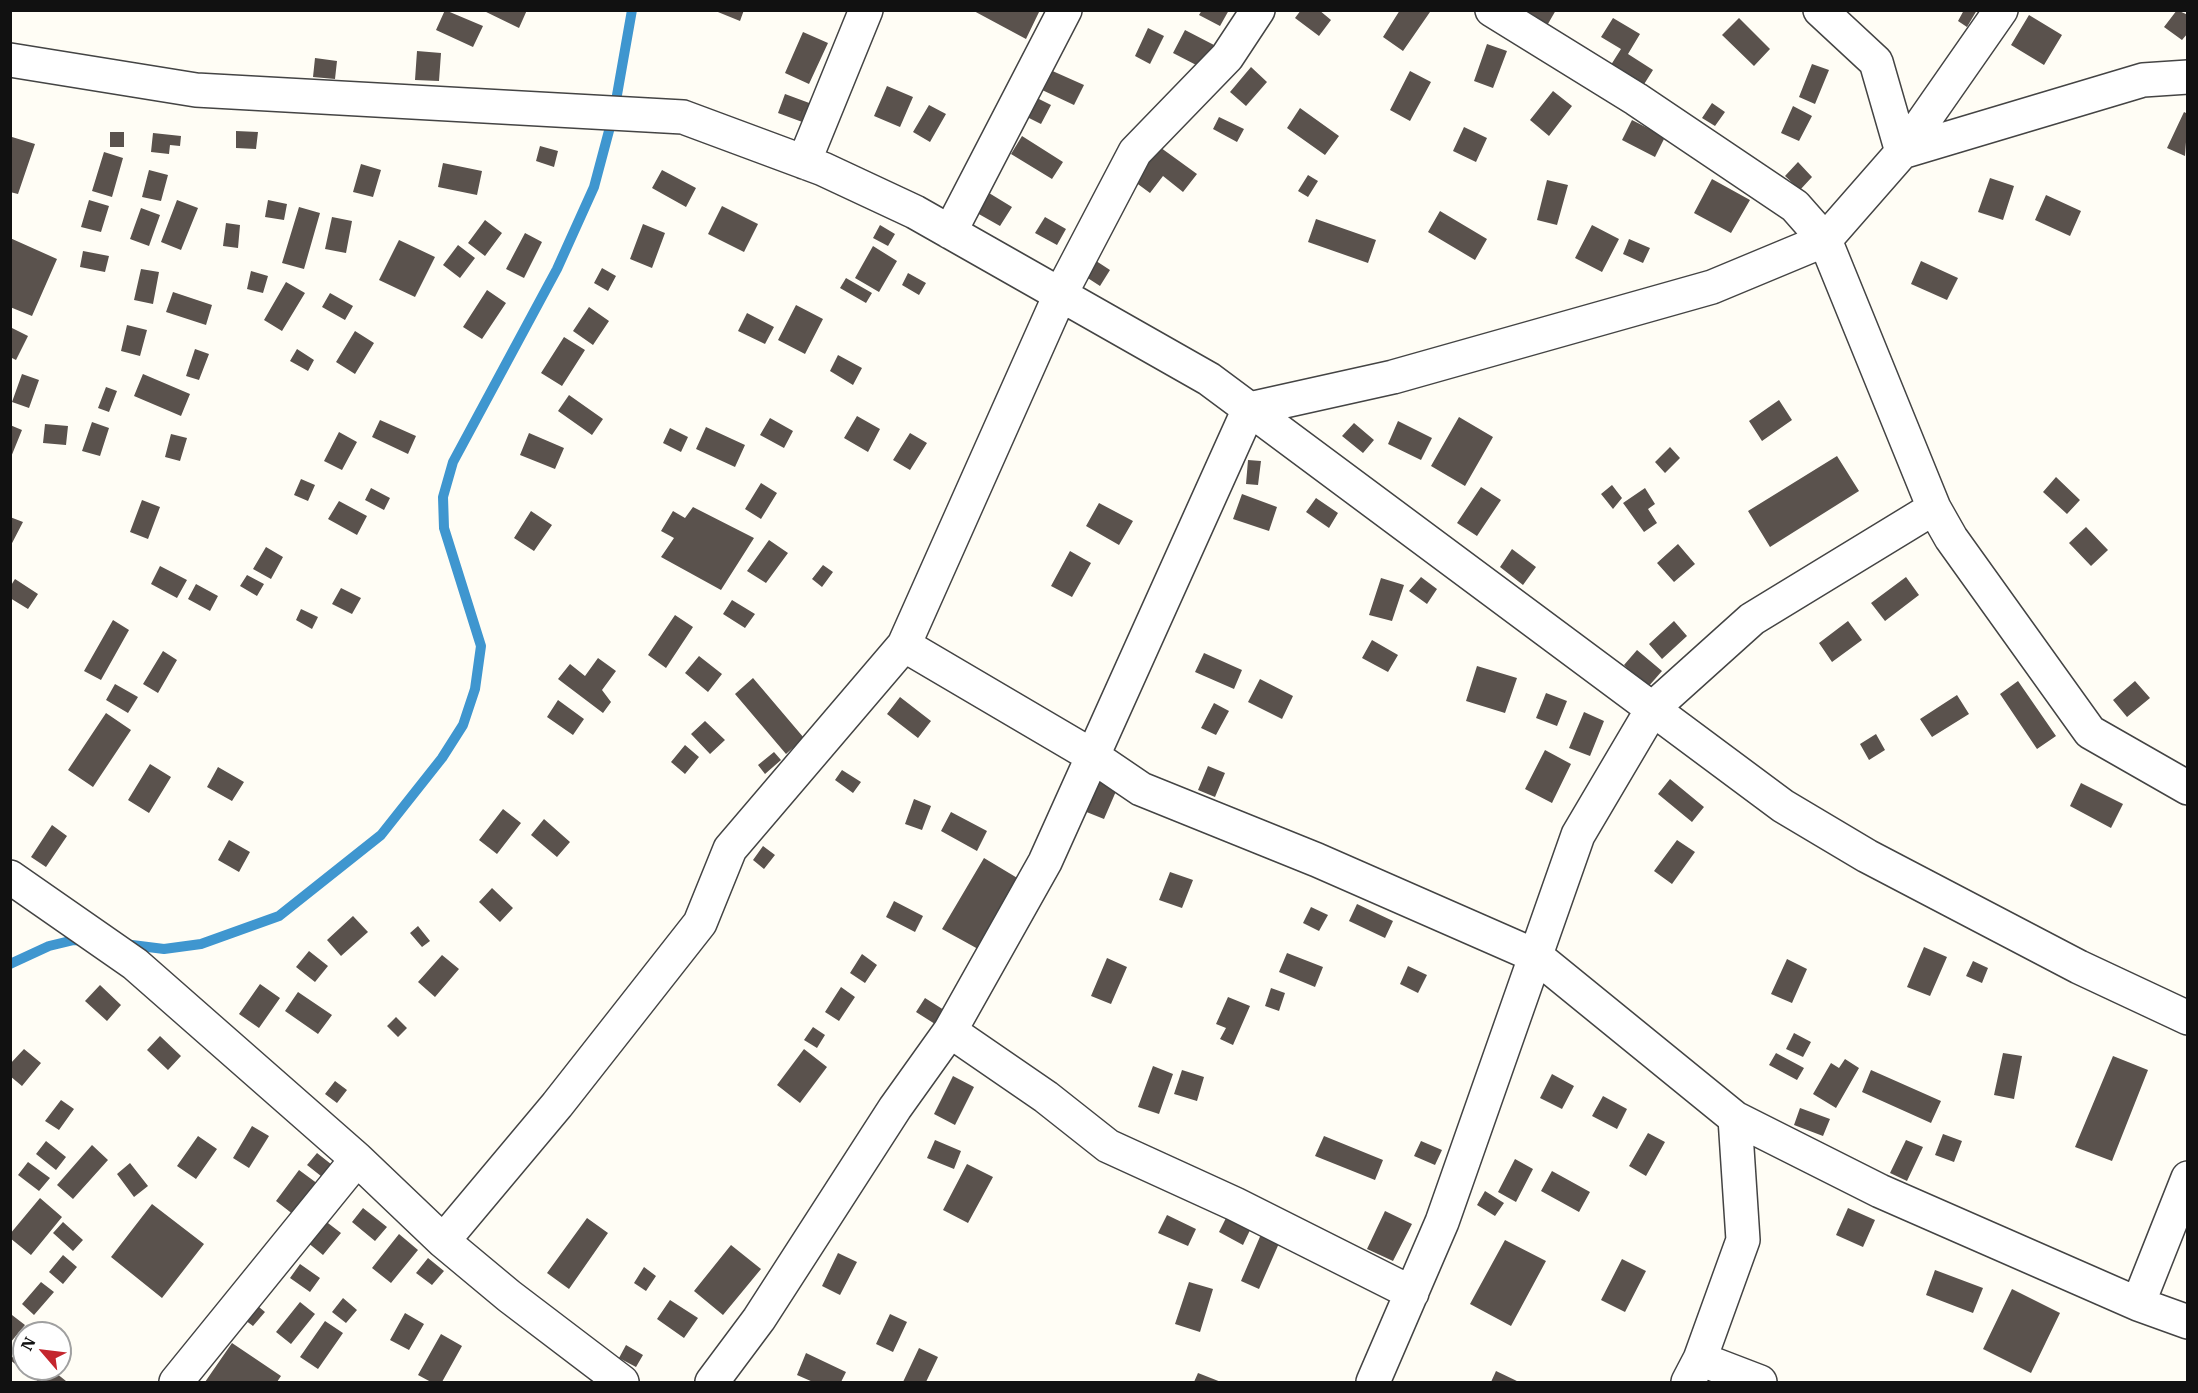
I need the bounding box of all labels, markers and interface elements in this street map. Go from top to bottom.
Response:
north arrow [12,1321,72,1381]
text: N [16,1333,40,1354]

